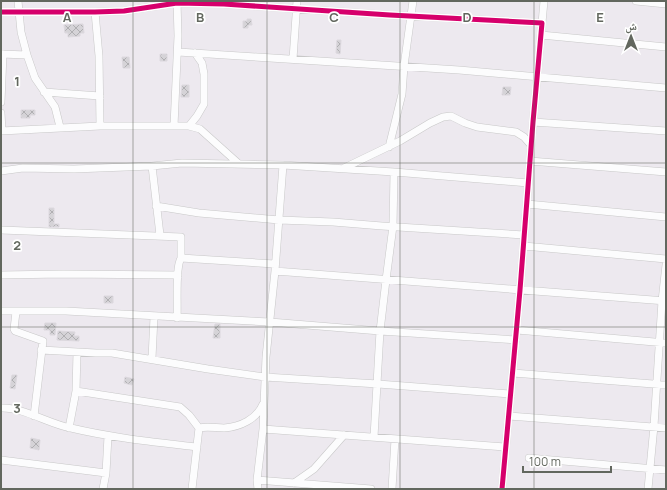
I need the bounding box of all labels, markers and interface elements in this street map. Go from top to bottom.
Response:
text: A [63,8,72,26]
text: B [196,8,204,26]
text: C [329,8,339,26]
text: D [462,8,472,26]
text: E [596,8,604,26]
north arrow [611,16,651,56]
text: ش [625,18,637,34]
text: 1 [14,72,20,90]
text: 2 [13,236,21,254]
text: 3 [13,399,21,417]
scale bar [523,448,611,474]
text: 100 m [529,453,561,470]

